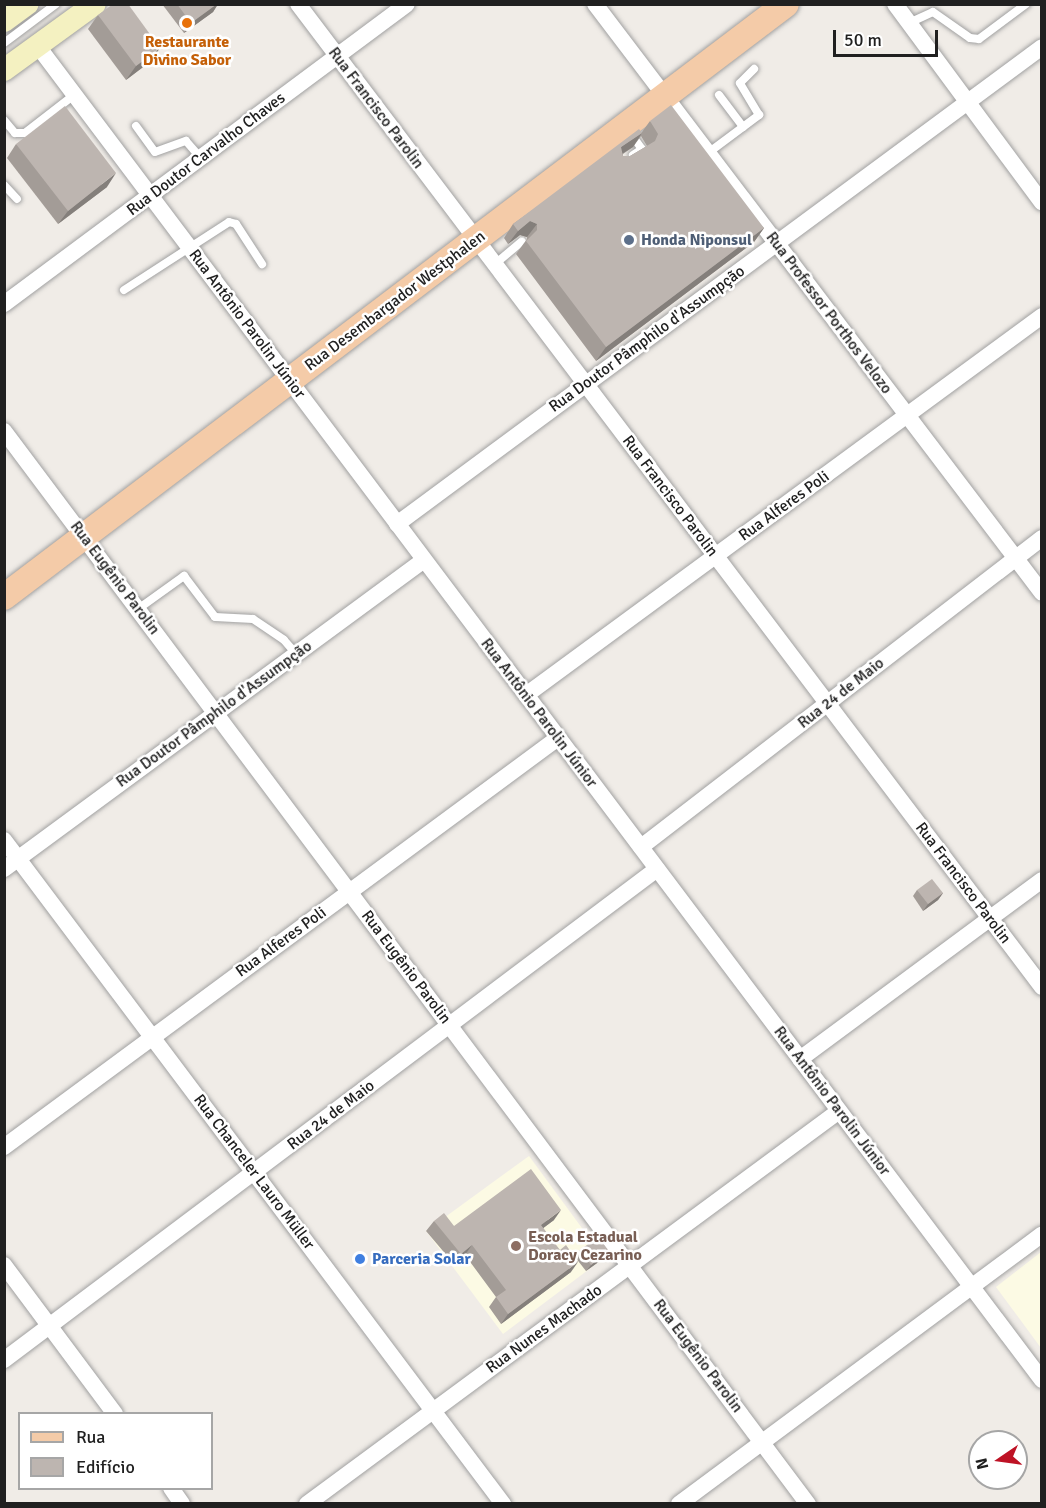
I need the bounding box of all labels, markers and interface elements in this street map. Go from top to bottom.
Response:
marker: Restaurante Divino Sabor [180,16,194,30]
scale bar [836,18,941,56]
text: 50 m [844,29,882,51]
place label: Restaurante Divino Sabor [143,32,231,70]
street label: Rua Francisco Parolin [324,44,428,172]
street label: Rua Doutor Carvalho Chaves [123,88,289,220]
street label: Rua Desembargador Westphalen [301,227,489,375]
street label: Rua Professor Porthos Velozo [762,228,896,398]
place label: Honda Niponsul [641,230,752,250]
marker: Honda Niponsul [622,233,636,247]
street label: Rua Antônio Parolin Júnior [185,246,309,402]
street label: Rua Doutor Pâmphilo d'Assumpção [545,262,749,416]
street label: Rua Francisco Parolin [618,432,722,560]
street label: Rua Alferes Poli [735,467,833,545]
street label: Rua Eugênio Parolin [66,517,164,639]
street label: Rua Antônio Parolin Júnior [477,635,601,791]
street label: Rua Doutor Pâmphilo d'Assumpção [112,637,316,791]
street label: Rua 24 de Maio [794,653,888,733]
street label: Rua Francisco Parolin [911,819,1015,947]
street label: Rua Alferes Poli [232,903,330,981]
street label: Rua Eugênio Parolin [357,906,455,1028]
street label: Rua Antônio Parolin Júnior [770,1023,894,1179]
street label: Rua 24 de Maio [284,1076,378,1154]
street label: Rua Chanceler Lauro Müller [189,1091,319,1253]
place label: Escola Estadual Doracy Cezarino [528,1227,642,1265]
marker: Escola Estadual Doracy Cezarino [509,1239,523,1253]
place label: Parceria Solar [372,1249,471,1269]
marker: Parceria Solar [353,1252,367,1266]
street label: Rua Nunes Machado [482,1281,606,1377]
street label: Rua Eugênio Parolin [649,1295,747,1417]
legend [18,1412,213,1490]
text: Rua [76,1426,105,1448]
north arrow [968,1430,1028,1490]
text: Edifício [76,1456,135,1478]
text: N [971,1456,993,1471]

